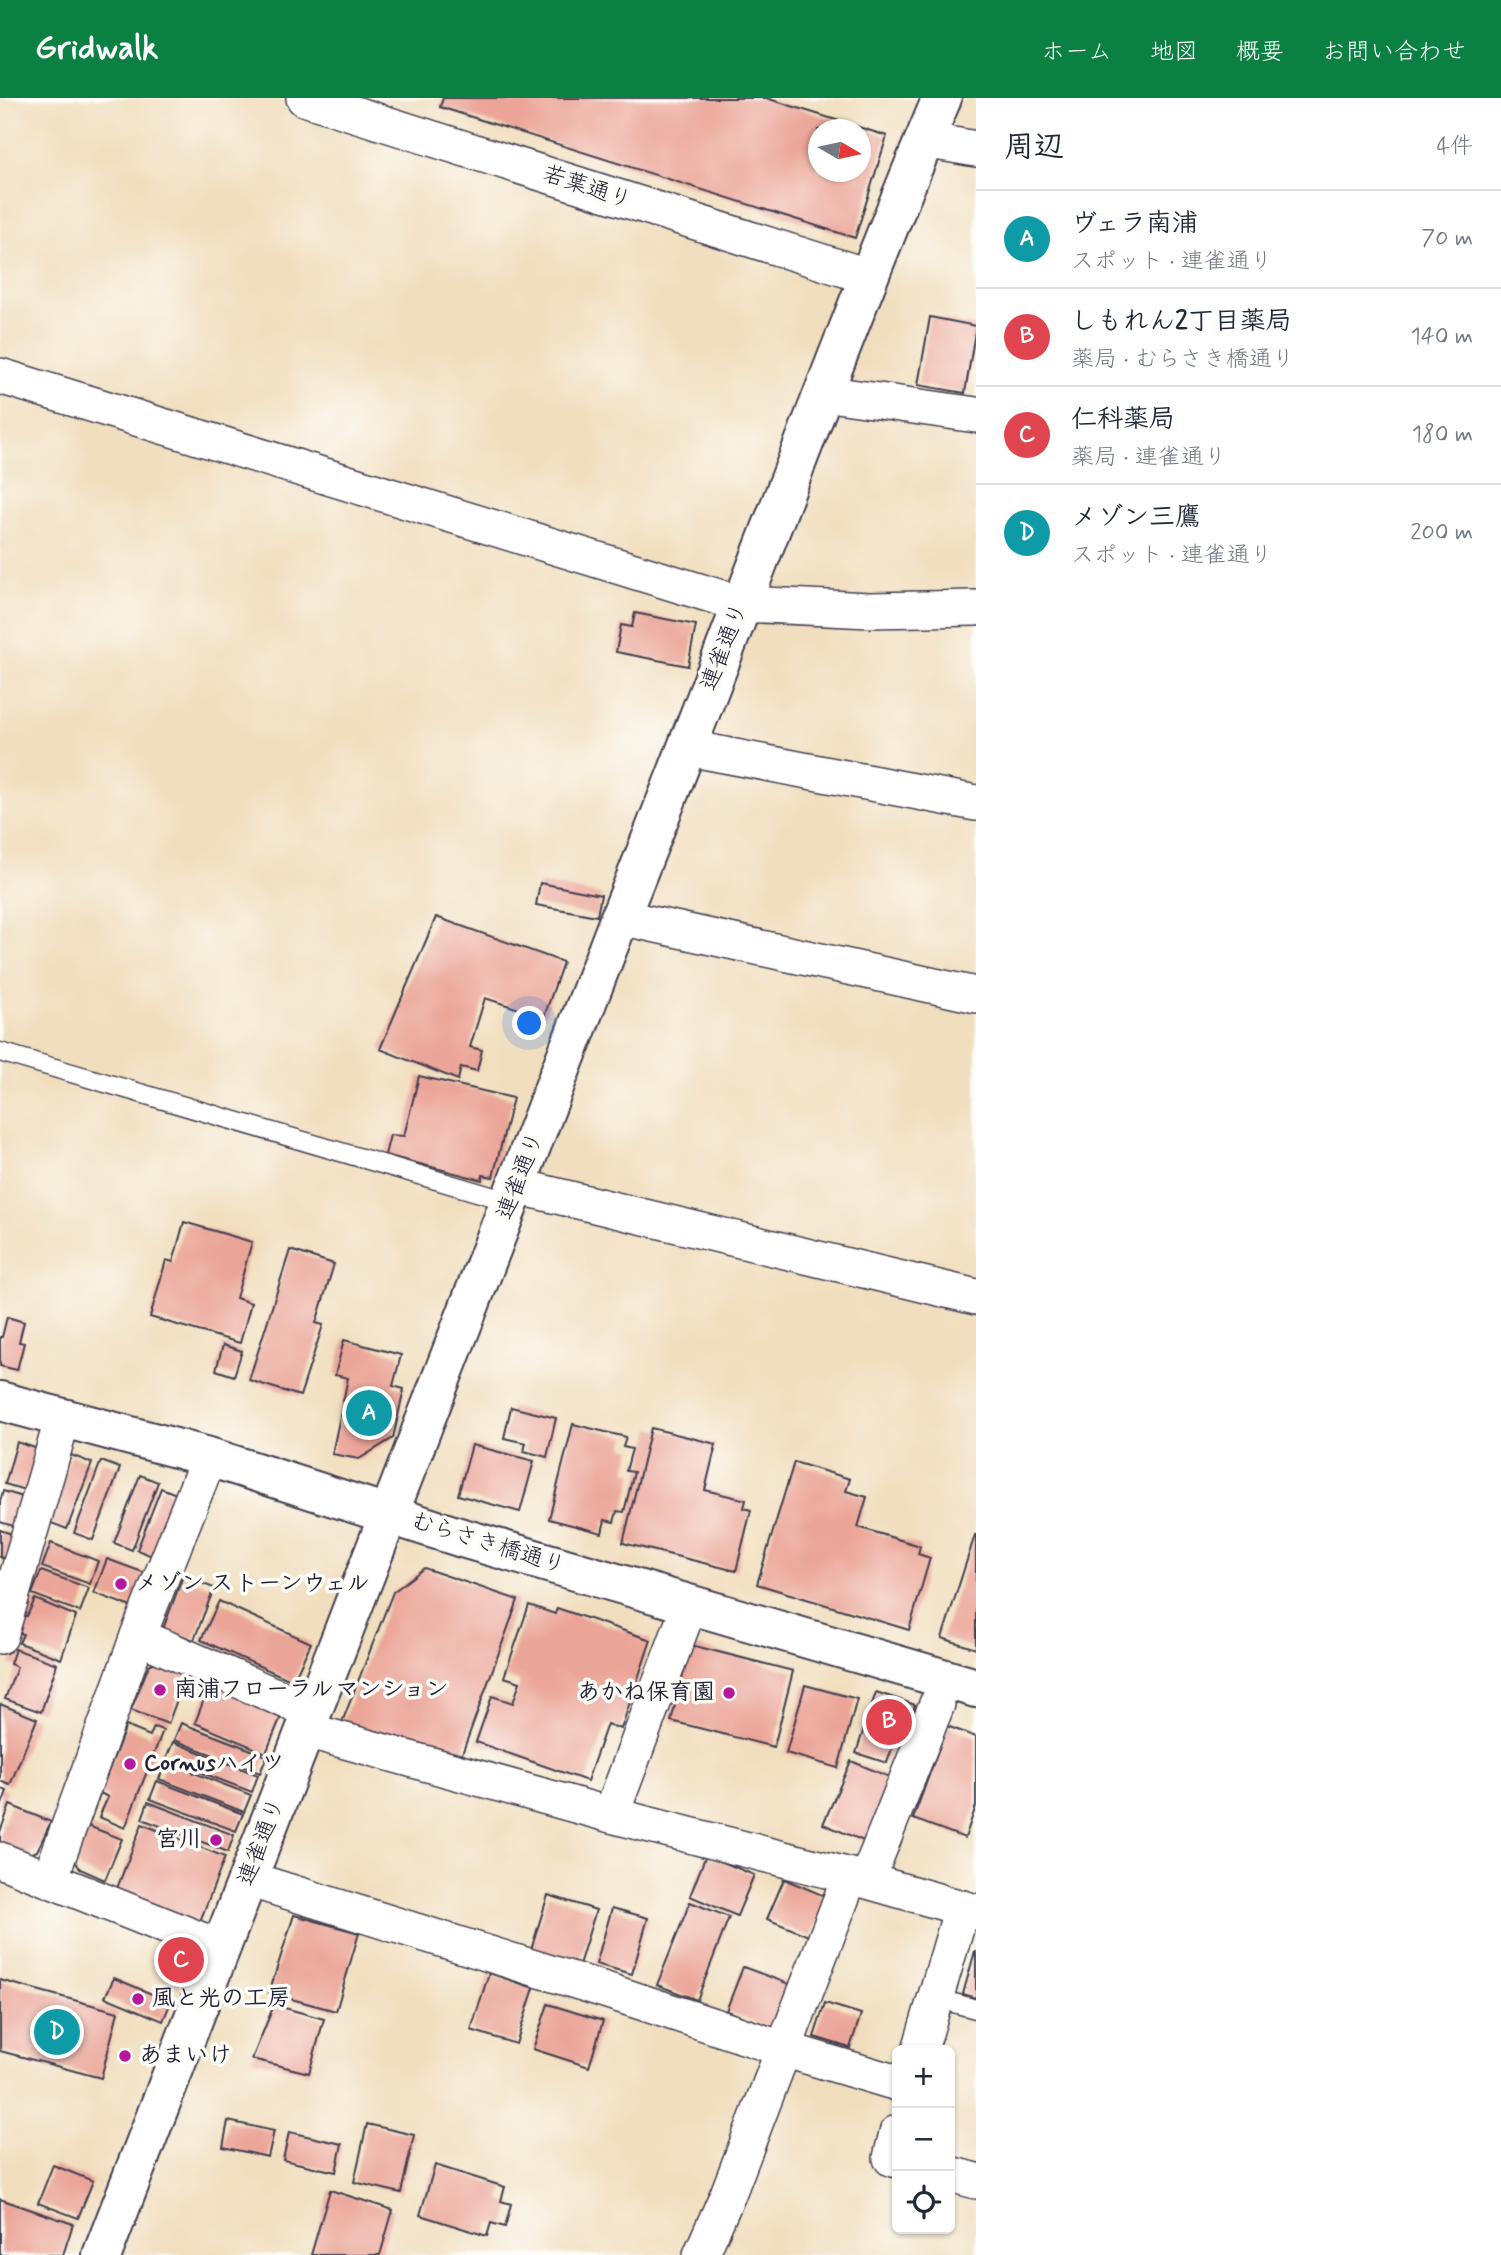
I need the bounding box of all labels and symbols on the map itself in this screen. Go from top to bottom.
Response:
north arrow [808,119,871,182]
street label: 若葉通り [539,160,635,216]
street label: 連雀通り [695,599,755,695]
your location [512,1006,546,1040]
street label: 連雀通り [491,1128,551,1224]
pin: A [346,1387,392,1439]
street label: むらさき橋通り [407,1506,569,1582]
place label: メゾン ストーンウェル [135,1569,370,1599]
marker: メゾン ストーンウェル [113,1576,129,1592]
place label: 南浦フローラルマンション [174,1675,449,1705]
place label: あかね保育園 [577,1678,715,1708]
marker: 南浦フローラルマンション [152,1682,168,1698]
marker: あかね保育園 [721,1685,737,1701]
pin: B [866,1696,912,1748]
place label: Cornusハイツ [144,1749,285,1779]
marker: Cornusハイツ [122,1756,138,1772]
street label: 連雀通り [232,1794,292,1890]
place label: 宮川 [156,1825,202,1855]
marker: 宮川 [208,1832,224,1848]
pin: C [158,1934,204,1986]
place label: 風と光の工房 [152,1984,290,2014]
marker: 風と光の工房 [130,1991,146,2007]
pin: D [34,2006,80,2058]
place label: あまいけ [139,2041,232,2071]
marker: あまいけ [117,2048,133,2064]

